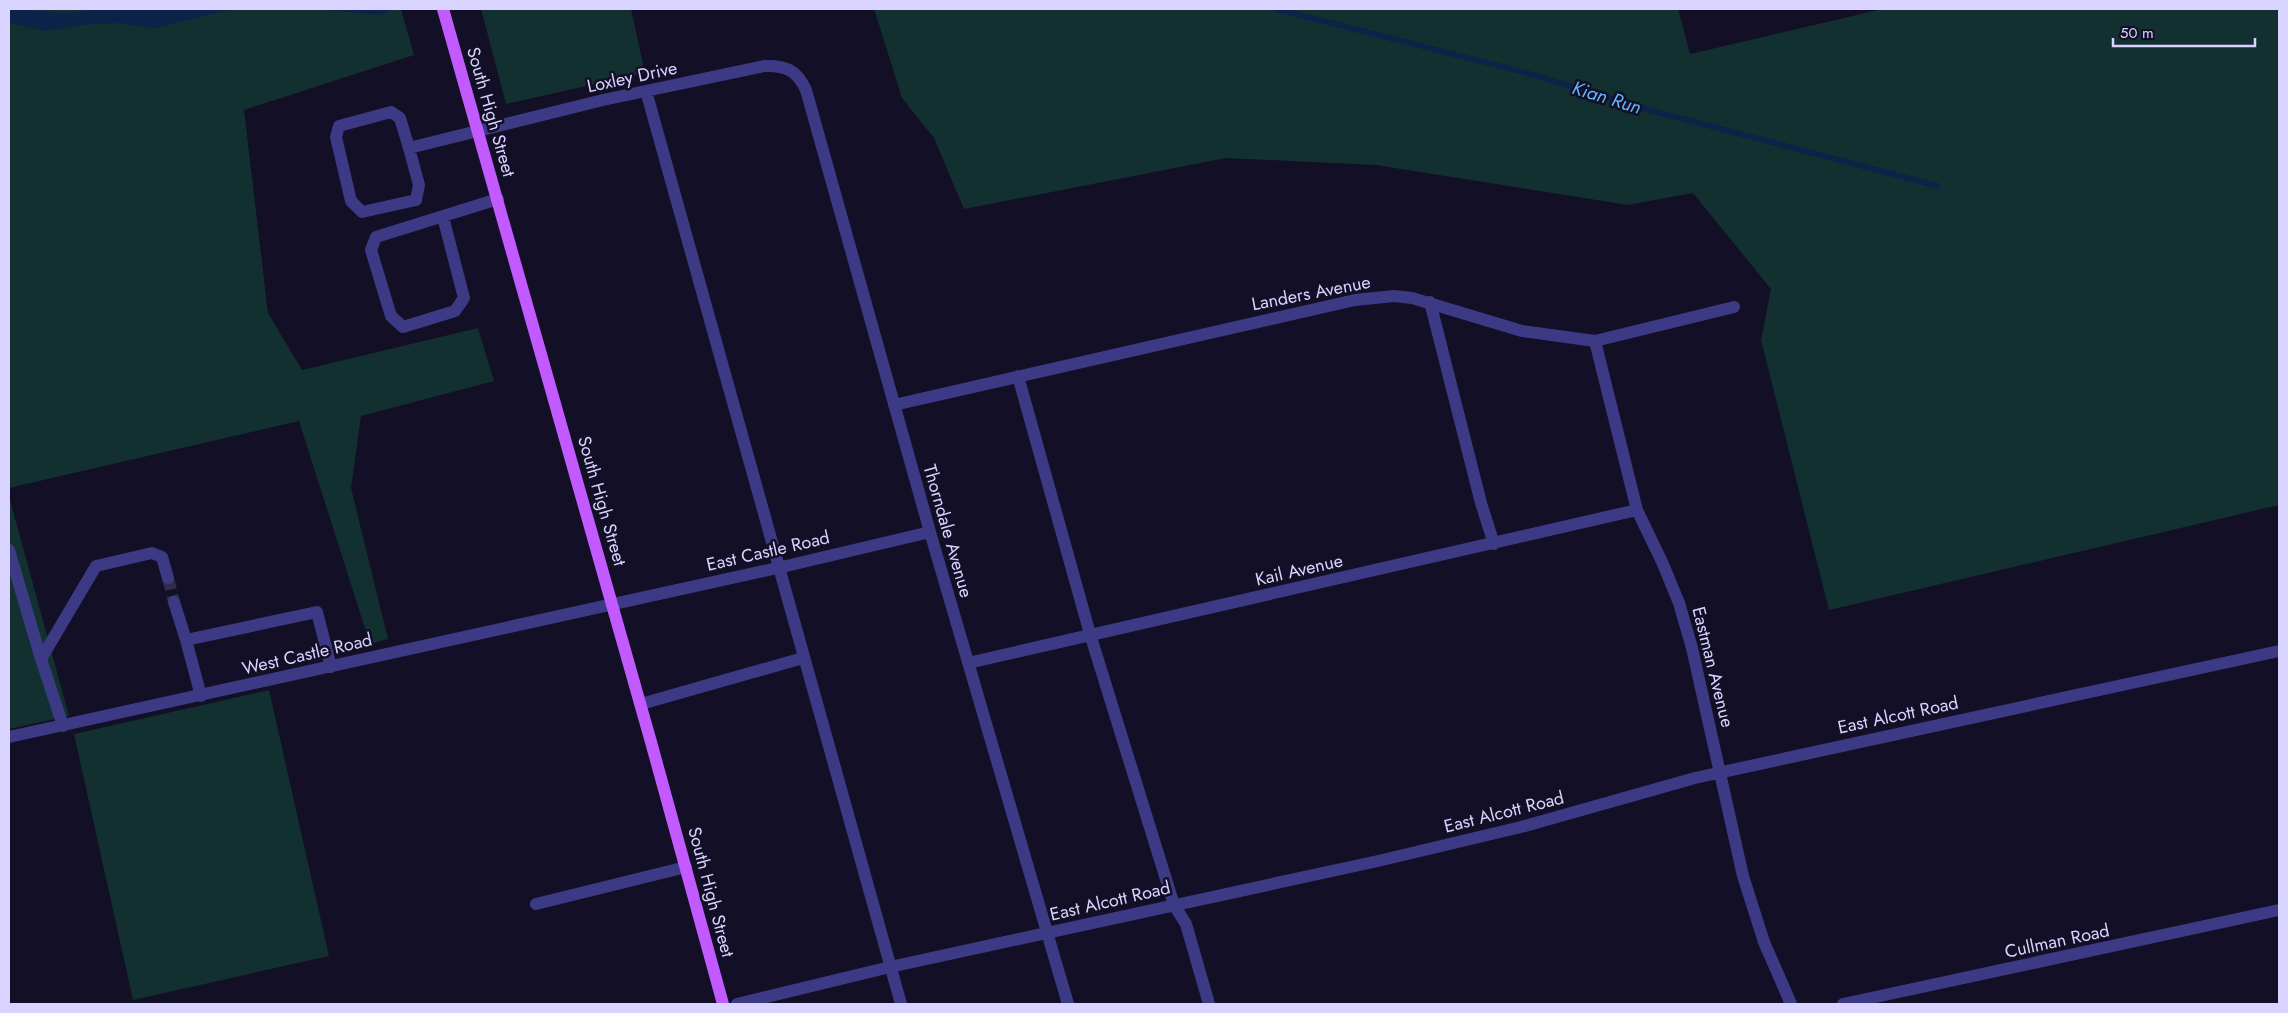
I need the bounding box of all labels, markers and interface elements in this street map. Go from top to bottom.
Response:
scale bar [2113,15,2256,47]
text: 50 m [2120,22,2154,44]
street label: South High Street [460,44,522,181]
street label: Loxley Drive [584,55,680,99]
water label: Kian Run [1569,74,1645,121]
street label: Landers Avenue [1249,269,1373,317]
street label: South High Street [571,433,633,570]
street label: Thorndale Avenue [917,462,979,600]
street label: East Castle Road [704,524,832,578]
street label: Kail Avenue [1253,547,1345,593]
street label: Eastman Avenue [1685,604,1741,730]
street label: West Castle Road [239,626,375,682]
street label: East Alcott Road [1835,690,1961,740]
street label: East Alcott Road [1441,785,1567,839]
street label: South High Street [681,824,741,961]
street label: East Alcott Road [1047,875,1173,927]
street label: Cullman Road [2002,917,2112,965]

